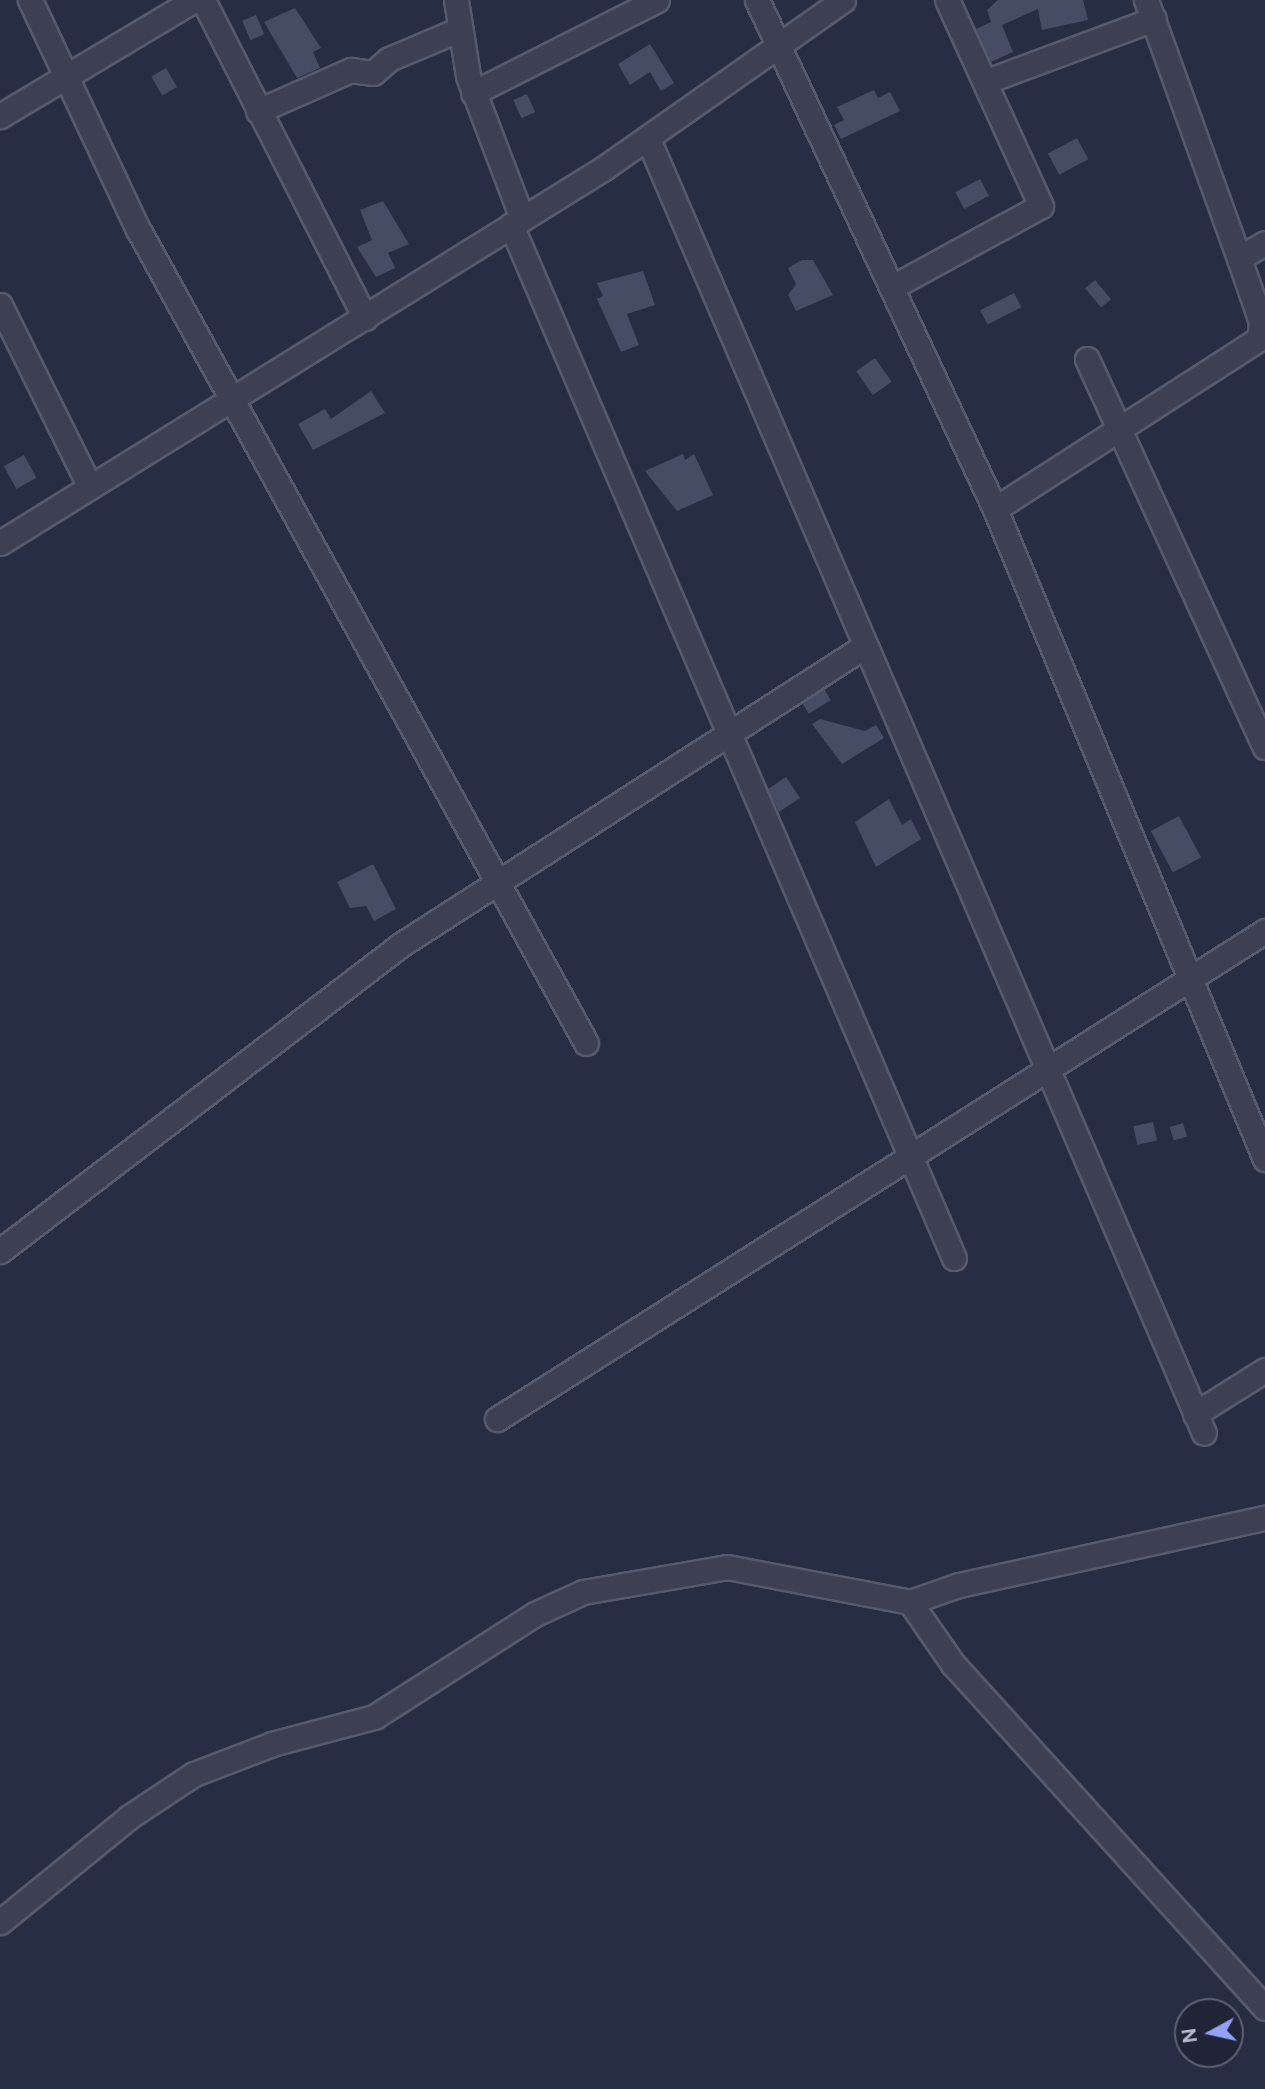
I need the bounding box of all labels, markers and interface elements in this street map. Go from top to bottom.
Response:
north arrow [1174,1998,1244,2068]
text: N [1177,2027,1202,2045]

